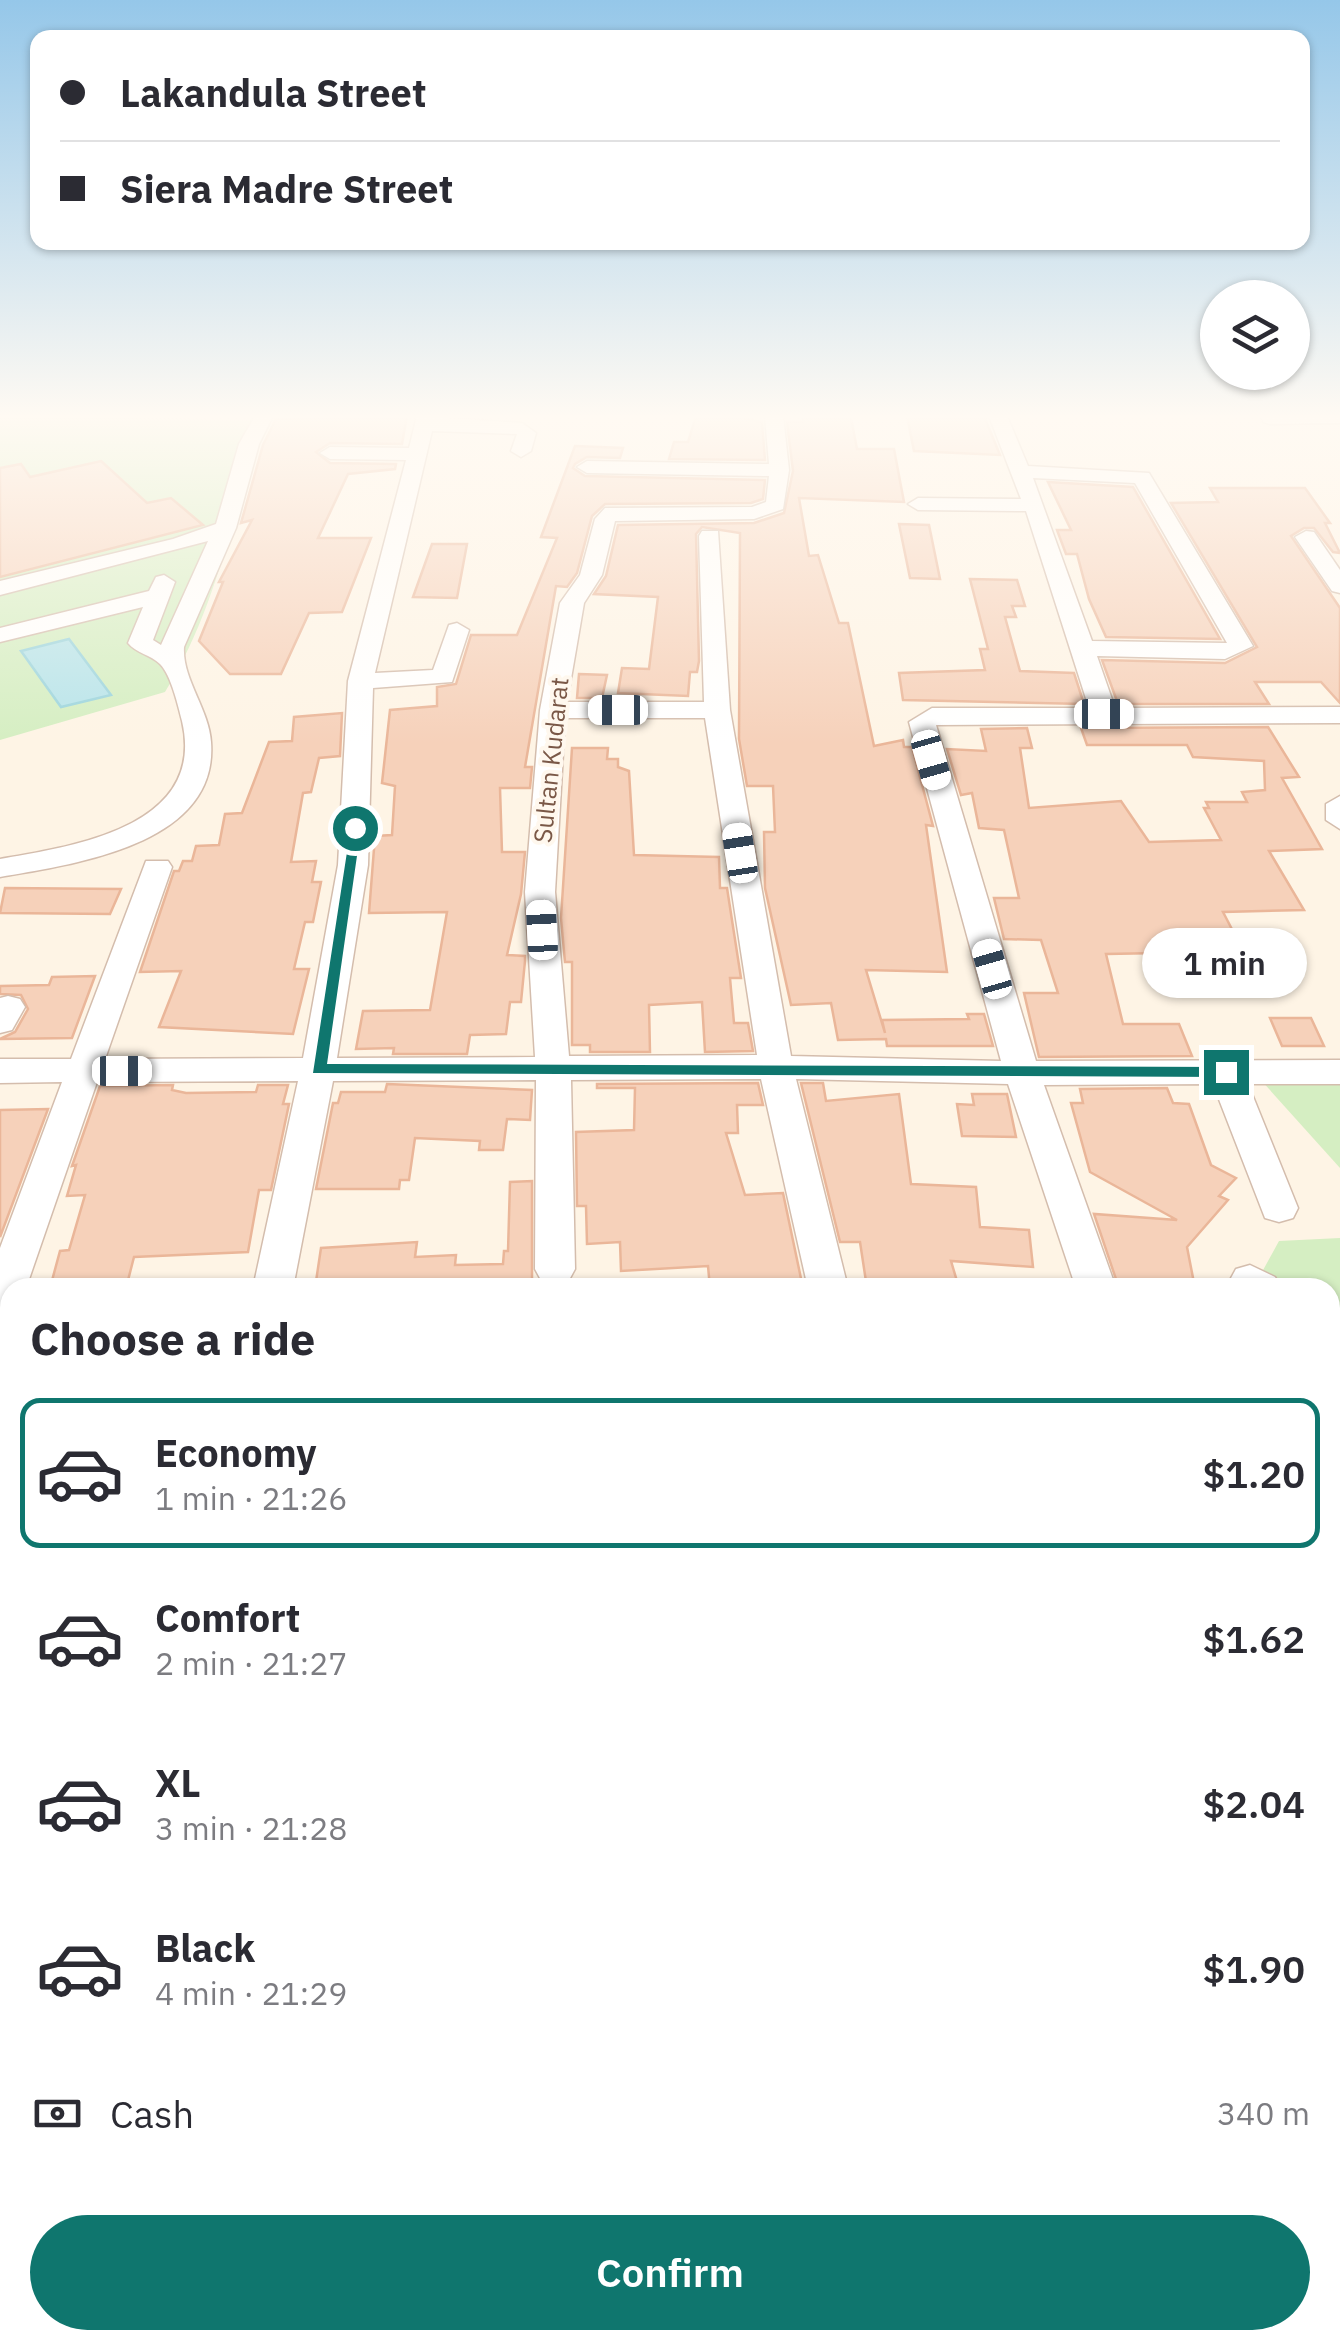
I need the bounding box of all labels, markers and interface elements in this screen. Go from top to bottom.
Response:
text: Lakandula Street [120,68,426,117]
text: Siera Madre Street [120,164,453,213]
map controls [1200,280,1310,390]
button: layers [1200,280,1310,390]
street label: Sultan Kudarat [525,675,576,844]
car [588,695,648,725]
car [1074,699,1134,729]
car [908,727,954,793]
route start [333,806,378,851]
car [720,821,760,885]
car [525,899,559,961]
callout: 1 min [1144,927,1308,997]
car [969,936,1015,1002]
text: 1 min [1183,942,1266,984]
route end [1204,1050,1249,1095]
car [92,1056,152,1086]
text: Choose a ride [30,1309,315,1367]
icon: car [35,1428,125,1518]
text: Economy [155,1428,317,1477]
text: $1.20 [1202,1449,1305,1498]
text: 1 min · 21:26 [155,1477,348,1519]
icon: car [35,1593,125,1683]
text: Comfort [155,1593,300,1642]
text: $1.62 [1202,1614,1305,1663]
text: 2 min · 21:27 [155,1642,348,1684]
icon: car [35,1758,125,1848]
text: XL [155,1758,201,1807]
text: $2.04 [1202,1779,1305,1828]
text: 3 min · 21:28 [155,1807,348,1849]
icon: car [35,1923,125,2013]
text: Black [155,1923,255,1972]
text: $1.90 [1202,1944,1305,1993]
text: 4 min · 21:29 [155,1972,348,2014]
icon: cash [30,2086,85,2141]
text: Cash [110,2089,194,2138]
text: 340 m [1217,2092,1310,2134]
button: Confirm [30,2215,1310,2330]

